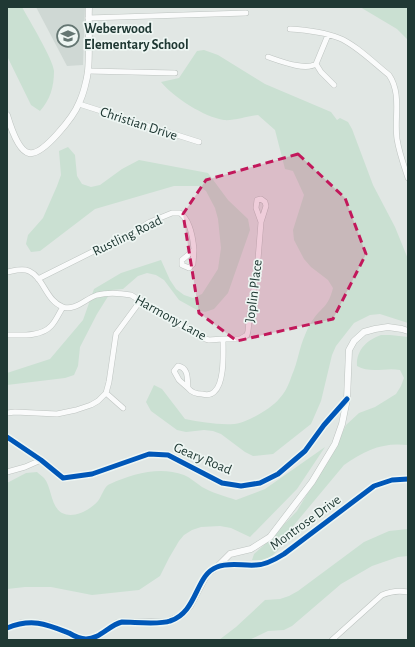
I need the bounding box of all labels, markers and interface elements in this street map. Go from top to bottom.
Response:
place label: Weberwood Elementary School [84,22,189,52]
school or university icon: Weberwood Elementary School [55,23,81,49]
street label: Christian Drive [98,105,179,143]
street label: Rustling Road [91,213,164,259]
street label: Joplin Place [243,259,265,323]
street label: Harmony Lane [133,293,209,343]
street label: Geary Road [171,440,234,477]
street label: Montrose Drive [268,493,344,553]

